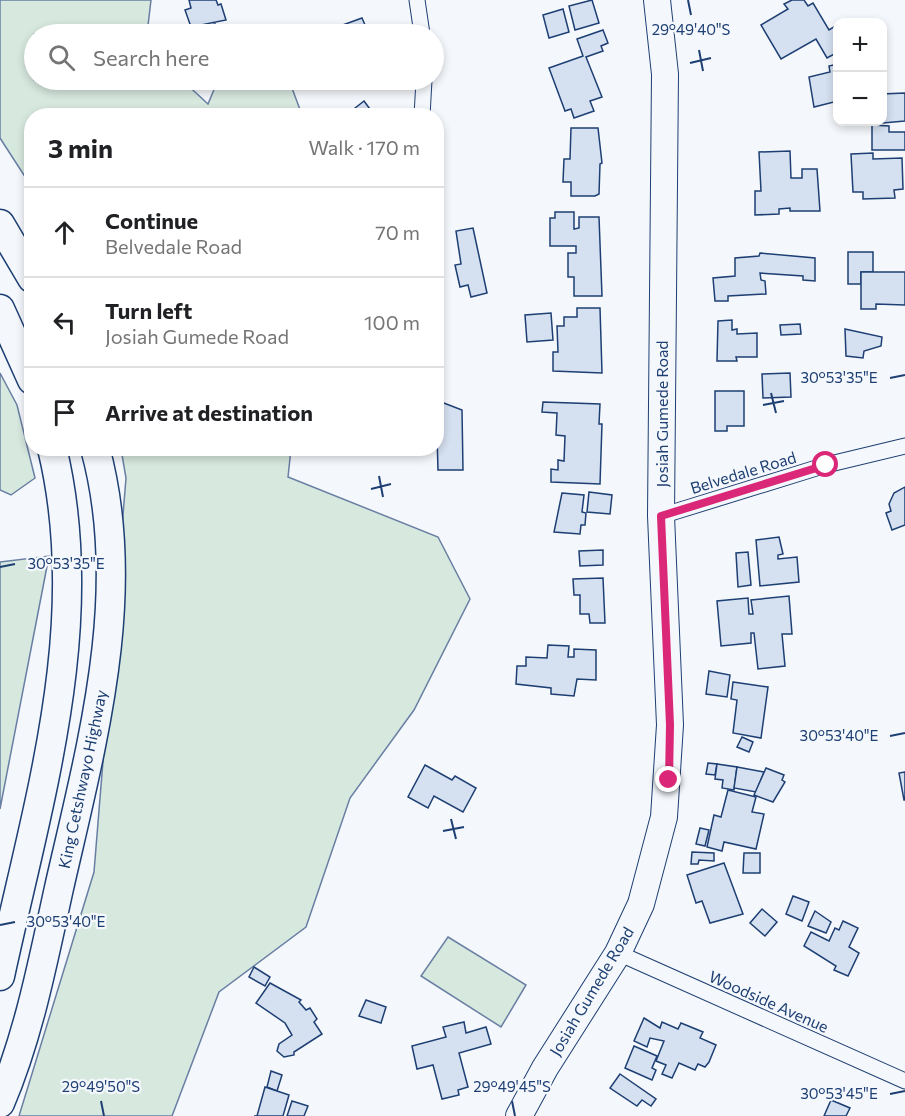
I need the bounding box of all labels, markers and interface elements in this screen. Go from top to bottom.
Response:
map controls [833,18,887,126]
button: + [833,18,887,72]
text: 29°49'40"S [652,20,731,38]
search box [24,24,444,90]
icon: search [45,41,78,74]
text: Search here [93,44,209,71]
button: − [833,72,887,126]
text: 3 min [48,132,113,163]
text: Walk · 170 m [309,135,420,159]
text: Continue [105,207,198,234]
icon: ahead [48,216,81,249]
text: 70 m [375,220,420,244]
text: Belvedale Road [105,234,242,258]
text: Turn left [105,297,192,324]
icon: left [48,306,81,339]
text: 100 m [364,310,420,334]
text: Josiah Gumede Road [105,324,289,348]
street label: Josiah Gumede Road [652,340,671,488]
text: 30°53'35"E [800,368,878,386]
icon: arrive [48,396,81,429]
text: Arrive at destination [105,399,313,426]
street label: Belvedale Road [688,447,798,497]
route start [812,451,838,477]
text: 30°53'35"E [27,554,105,572]
street label: King Cetshwayo Highway [54,688,110,870]
text: 30°53'40"E [800,726,879,744]
route end [655,766,681,792]
text: 30°53'40"E [27,912,106,930]
street label: Josiah Gumede Road [545,923,637,1059]
street label: Woodside Avenue [706,966,832,1036]
text: 29°49'50"S [62,1077,140,1095]
text: 29°49'45"S [473,1077,551,1095]
text: 30°53'45"E [800,1084,878,1102]

